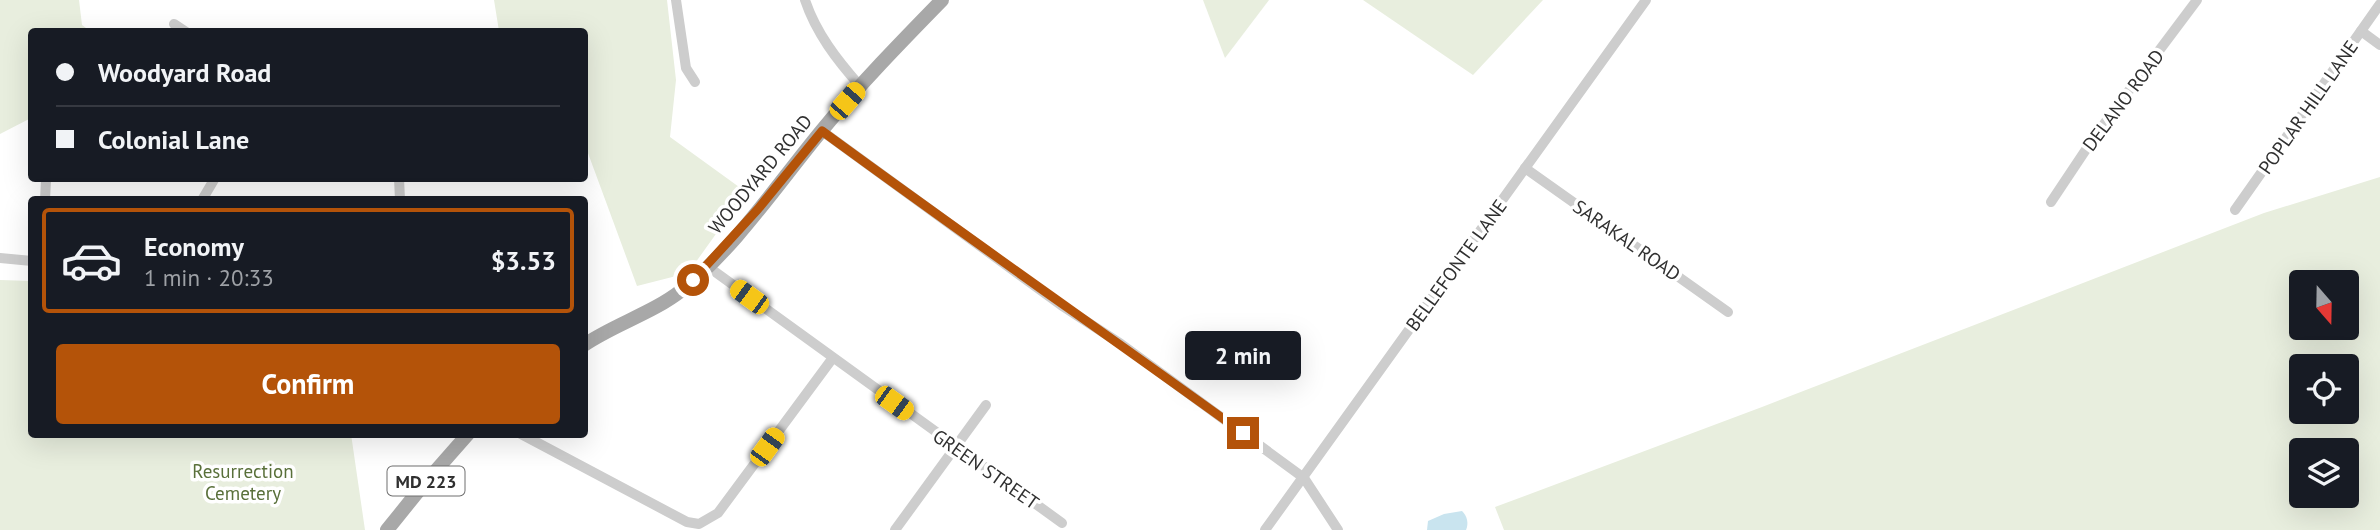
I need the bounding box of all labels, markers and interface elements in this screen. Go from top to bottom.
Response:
street label: POPLAR HILL LANE [2253,36,2363,178]
street label: DELANO ROAD [2077,44,2169,156]
text: Woodyard Road [98,56,271,89]
car [826,78,869,124]
street label: WOODYARD ROAD [703,109,817,239]
text: Colonial Lane [98,123,249,156]
street label: SARAKAL ROAD [1569,194,1685,286]
street label: BELLEFONTE LANE [1400,195,1512,335]
icon: car [60,229,123,292]
text: Economy [144,230,244,263]
text: $3.53 [491,244,556,277]
text: 1 min · 20:33 [144,263,274,292]
route start [677,264,709,296]
north arrow [2289,270,2359,340]
map controls [2289,270,2359,508]
car [726,276,773,318]
callout: 2 min [1185,332,1301,380]
text: 2 min [1215,341,1271,370]
button: Confirm [56,344,560,424]
button: locate [2289,354,2359,424]
car [871,382,918,424]
route end [1227,417,1259,449]
car [747,424,788,470]
street label: GREEN STREET [928,424,1044,515]
button: layers [2289,438,2359,508]
park label: Resurrection Cemetery [192,459,294,505]
road number: MD 223 [388,466,464,495]

